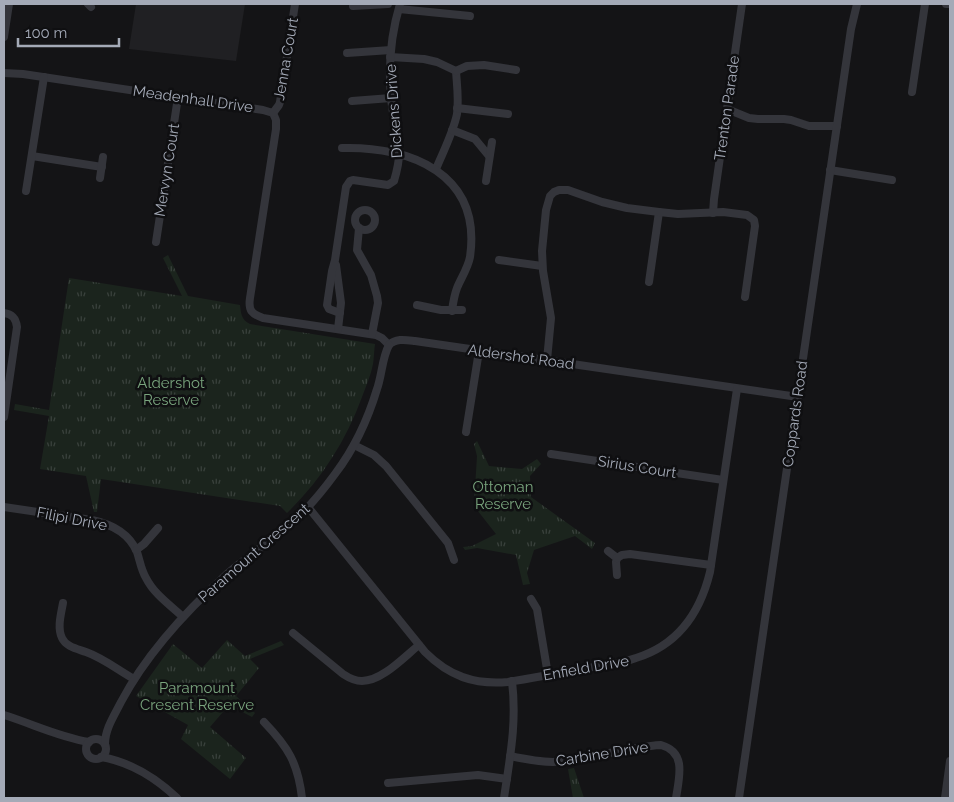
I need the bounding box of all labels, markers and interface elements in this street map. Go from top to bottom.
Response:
scale bar [18,15,119,47]
street label: Jenna Court [270,16,302,102]
text: 100 m [25,24,67,42]
street label: Trenton Parade [711,54,743,162]
street label: Dickens Drive [382,63,406,159]
street label: Meadenhall Drive [132,82,254,116]
street label: Mervyn Court [151,122,183,218]
street label: Aldershot Road [467,341,575,373]
street label: Coppards Road [779,360,811,468]
park label: Aldershot Reserve [137,374,205,409]
street label: Sirius Court [596,452,678,482]
park label: Ottoman Reserve [473,478,533,513]
street label: Paramount Crescent [195,500,313,606]
street label: Filipi Drive [35,503,109,535]
street label: Enfield Drive [542,652,631,684]
park label: Paramount Cresent Reserve [140,679,254,714]
street label: Carbine Drive [554,738,650,770]

